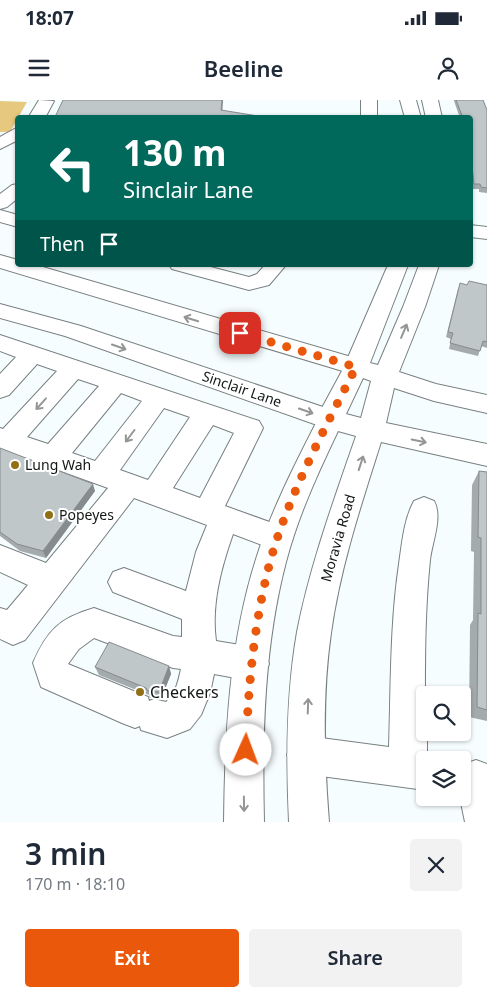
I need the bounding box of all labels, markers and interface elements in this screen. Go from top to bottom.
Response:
text: 18:07 [25,5,74,31]
text: Beeline [204,53,283,83]
icon: menu [25,54,53,82]
icon: person [434,54,462,82]
text: 130 m [123,129,226,176]
icon: left [40,135,105,200]
text: Sinclair Lane [123,174,253,204]
icon: arrive [95,230,123,258]
text: Then [40,231,85,257]
pin [219,312,261,354]
one-way arrow [184,313,200,323]
icon: arrive [226,319,254,347]
one-way arrow [400,324,410,339]
one-way arrow [111,342,127,352]
street label: Sinclair Lane [200,366,285,411]
one-way arrow [35,397,47,410]
one-way arrow [297,407,313,416]
one-way arrow [125,429,135,443]
one-way arrow [411,436,427,446]
place label: Lung Wah [25,455,91,474]
one-way arrow [356,455,366,471]
marker: Lung Wah [9,459,21,471]
street label: Moravia Road [316,492,359,584]
place label: Popeyes [59,505,114,524]
marker: Popeyes [43,509,55,521]
place label: Checkers [150,681,219,703]
marker: Checkers [134,686,146,698]
map controls [416,686,471,806]
button: search [416,686,471,741]
one-way arrow [304,699,313,715]
position arrow [219,723,271,775]
button: layers [416,751,471,806]
one-way arrow [239,795,249,811]
text: 3 min [25,833,106,874]
button: close [410,839,462,891]
text: 170 m · 18:10 [25,873,125,895]
button: Exit [25,929,239,987]
button: Share [249,929,462,987]

